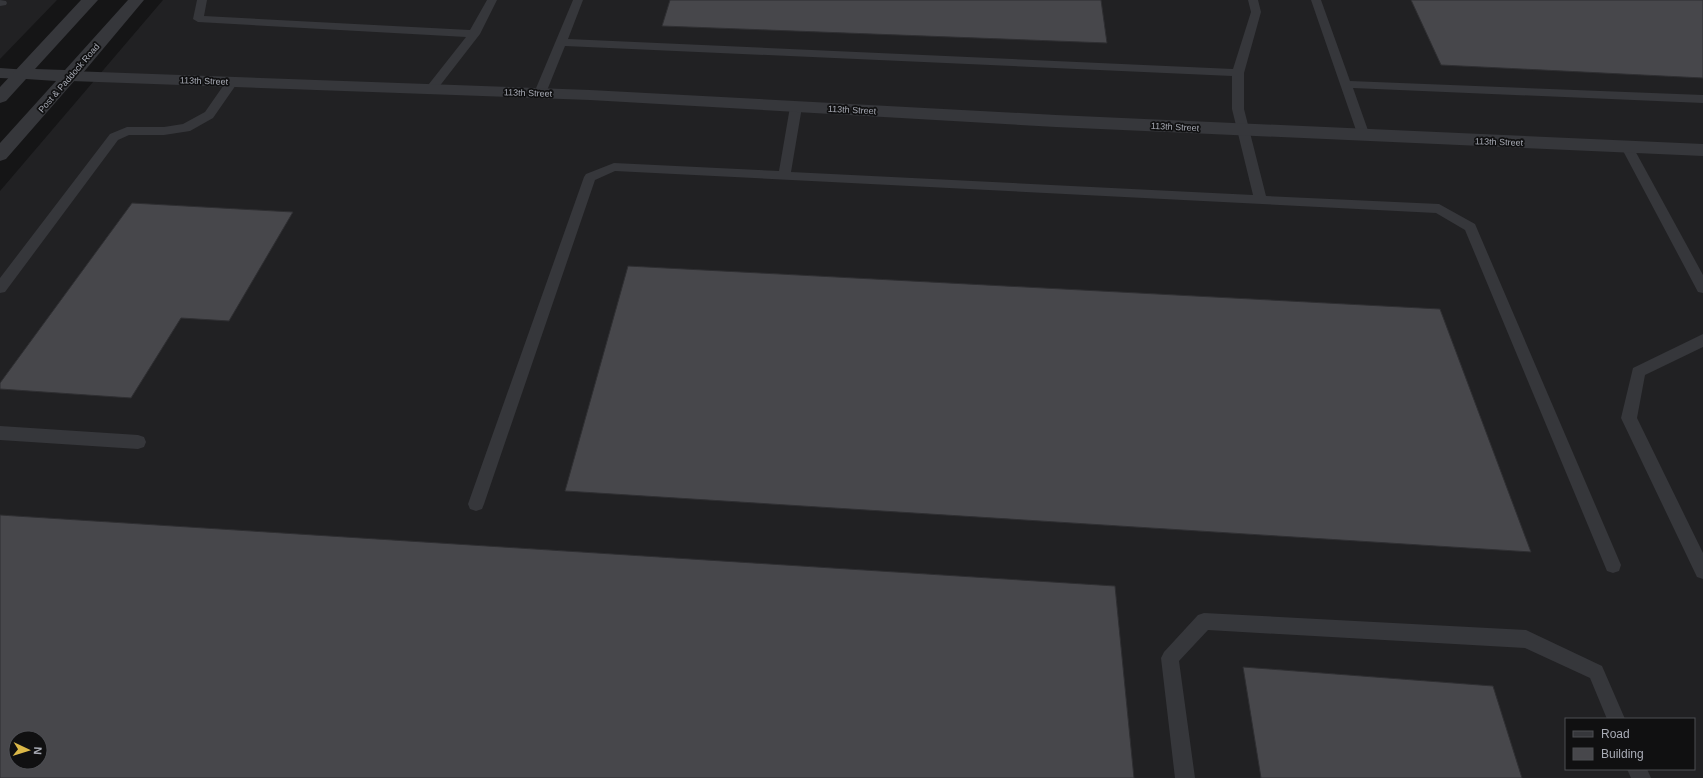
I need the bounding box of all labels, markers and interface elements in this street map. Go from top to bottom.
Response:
street label: Post & Paddock Road [36,41,102,115]
street label: 113th Street [180,75,229,87]
street label: 113th Street [504,87,553,99]
street label: 113th Street [828,104,877,116]
street label: 113th Street [1151,121,1200,133]
street label: 113th Street [1475,136,1524,148]
legend [1565,718,1695,770]
text: Road [1601,727,1630,741]
north arrow [8,730,48,770]
text: N [32,746,44,755]
text: Building [1601,747,1644,761]

